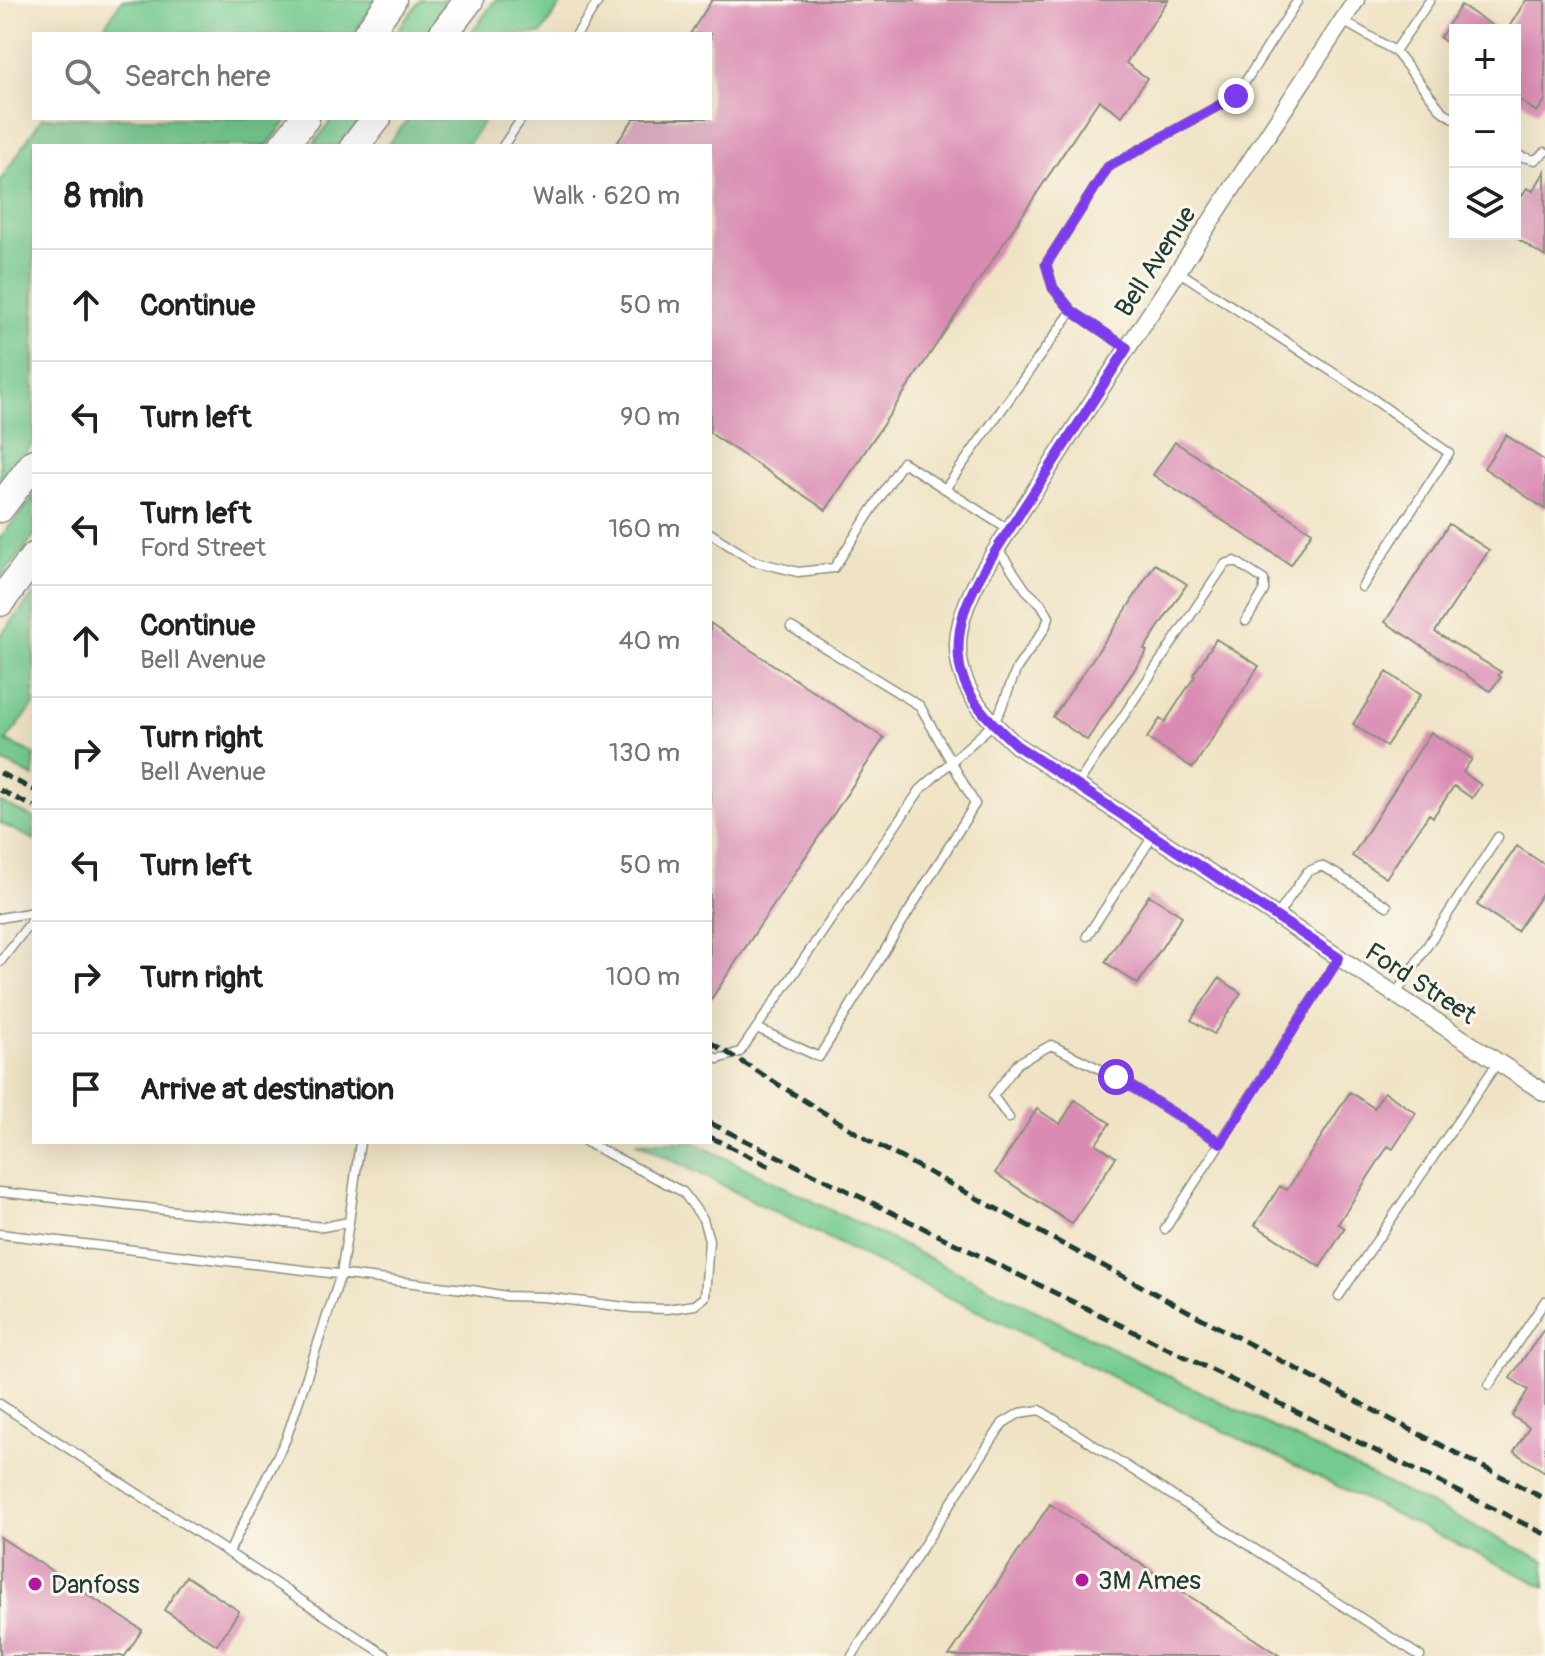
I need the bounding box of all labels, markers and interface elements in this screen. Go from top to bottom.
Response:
map controls [1449,24,1521,240]
button: + [1449,24,1521,96]
search box [32,32,712,120]
icon: search [60,54,104,98]
text: Search here [124,58,271,95]
route end [1218,78,1254,114]
button: − [1449,96,1521,168]
button: layers [1449,168,1521,240]
text: 8 min [64,175,144,218]
text: Walk · 620 m [533,180,680,212]
street label: Bell Avenue [1108,200,1204,323]
icon: ahead [64,283,108,327]
text: Continue [140,287,255,324]
text: 50 m [619,289,680,321]
icon: left [64,395,108,439]
text: Turn left [140,399,251,436]
text: 90 m [620,401,680,433]
text: Turn left [140,495,251,532]
icon: left [64,507,108,551]
text: 160 m [608,513,680,545]
text: Ford Street [140,532,266,564]
text: Continue [140,607,255,644]
icon: ahead [64,619,108,663]
text: 40 m [618,625,680,657]
text: Bell Avenue [140,644,265,676]
text: Turn right [140,719,263,756]
icon: right [64,731,108,775]
text: 130 m [609,737,680,769]
text: Bell Avenue [140,756,265,788]
icon: left [64,843,108,887]
text: Turn left [140,847,251,884]
text: 50 m [619,849,680,881]
street label: Ford Street [1359,936,1482,1032]
icon: right [64,955,108,999]
text: Turn right [140,959,263,996]
text: 100 m [606,961,680,993]
route start [1098,1059,1134,1095]
icon: arrive [64,1067,108,1111]
text: Arrive at destination [140,1071,394,1108]
place label: 3M Ames [1098,1565,1201,1597]
place label: Danfoss [51,1569,140,1601]
marker: 3M Ames [1073,1571,1091,1589]
marker: Danfoss [26,1575,44,1593]

